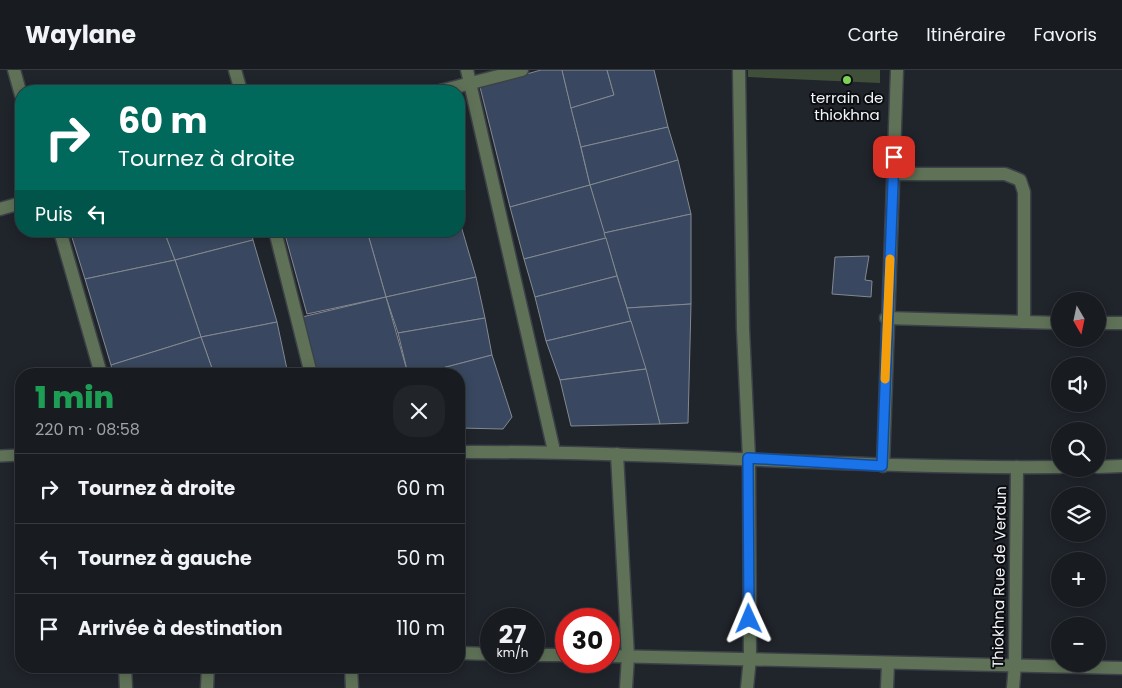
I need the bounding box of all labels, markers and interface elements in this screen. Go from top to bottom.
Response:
text: Waylane [25,18,136,51]
text: Carte [848,22,898,47]
text: Itinéraire [926,22,1006,47]
text: Favoris [1034,22,1097,47]
marker: terrain de thiokhna [841,74,853,86]
place label: terrain de thiokhna [811,87,883,125]
text: 60 m [118,96,208,145]
icon: right [35,105,100,170]
pin [873,136,915,178]
text: Tournez à droite [118,143,295,174]
icon: arrive [880,143,908,171]
icon: left [83,200,111,228]
text: Puis [35,201,73,228]
north arrow [1051,292,1106,348]
map controls [1051,292,1106,672]
button: sound [1051,357,1106,412]
text: 1 min [35,376,114,419]
button: close [393,385,445,437]
text: 220 m · 08:58 [35,418,140,441]
button: search [1051,422,1106,477]
icon: right [35,475,63,503]
text: Tournez à droite [78,475,235,502]
text: 60 m [396,475,445,502]
street label: Thiokhna Rue de Verdun [987,486,1011,668]
button: layers [1051,487,1106,542]
icon: left [35,545,63,573]
text: Tournez à gauche [78,545,252,572]
text: 50 m [396,545,445,572]
button: + [1051,552,1106,607]
position arrow [722,592,774,644]
speed limit sign: 30 [555,608,620,673]
icon: arrive [35,615,63,643]
text: Arrivée à destination [78,615,283,642]
text: 110 m [396,615,445,642]
text: 27 [499,617,526,652]
button: − [1051,617,1106,672]
text: km/h [497,644,528,661]

